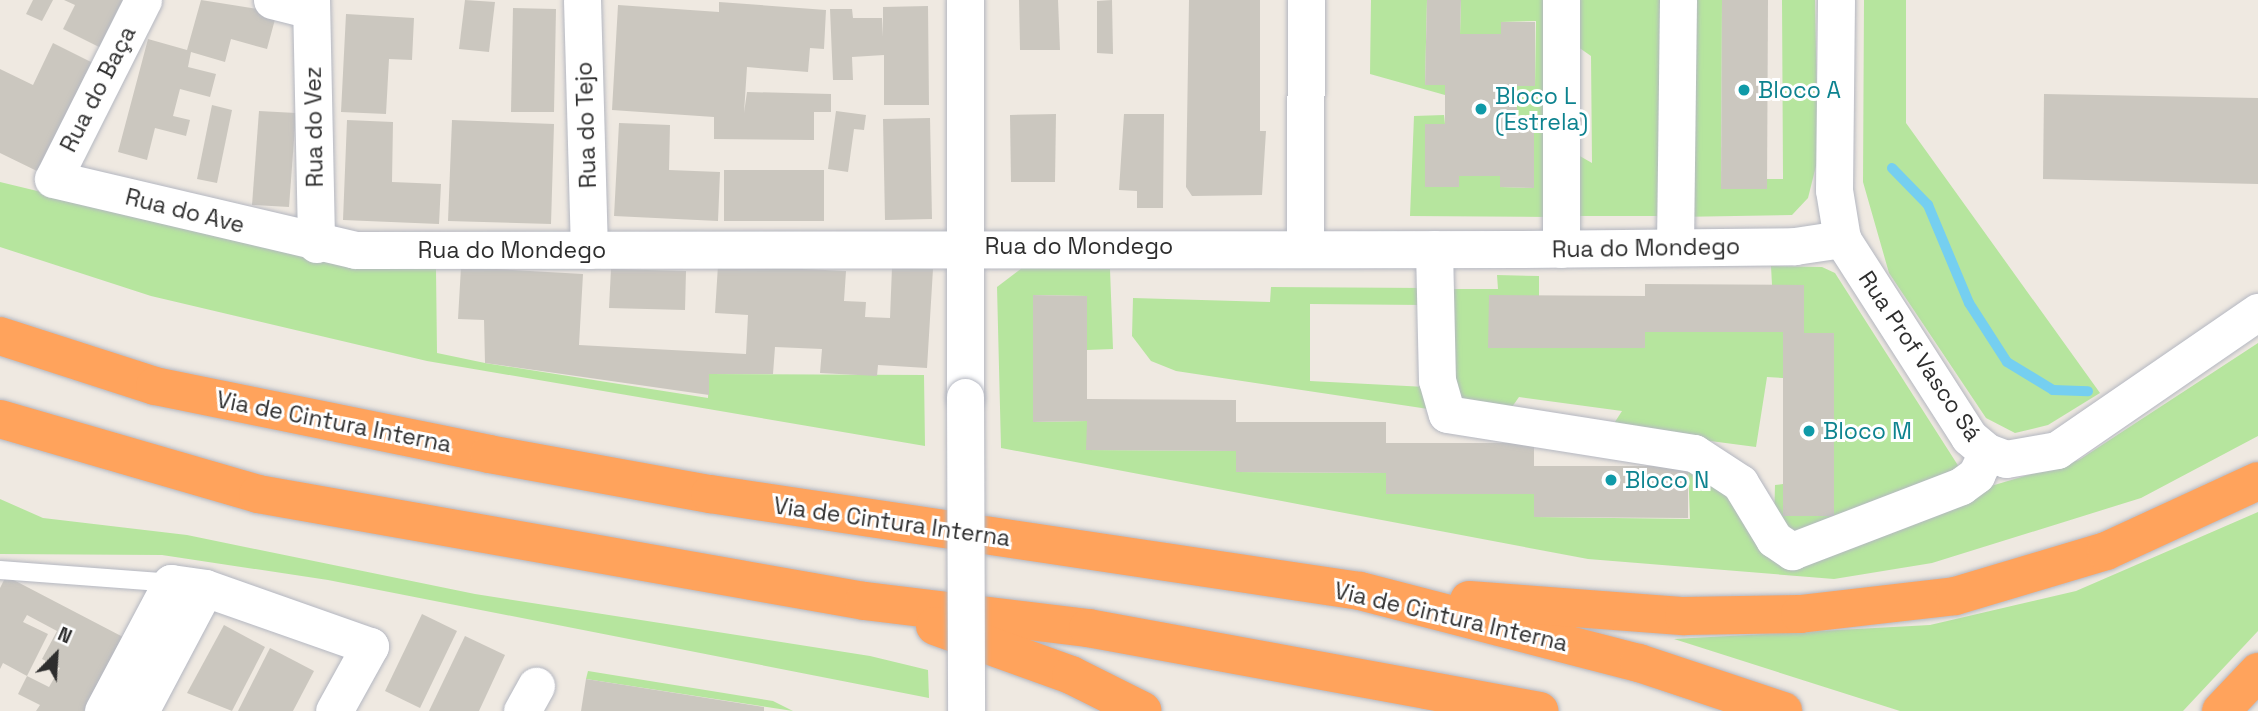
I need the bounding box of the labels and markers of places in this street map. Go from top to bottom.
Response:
place label: Bloco A [1758,76,1841,104]
place label: Bloco L (Estrela) [1495,82,1588,136]
marker: Bloco A [1736,82,1752,98]
marker: Bloco L (Estrela) [1473,101,1489,117]
place label: Bloco M [1823,417,1912,445]
marker: Bloco M [1801,423,1817,439]
place label: Bloco N [1625,466,1709,494]
marker: Bloco N [1603,472,1619,488]

